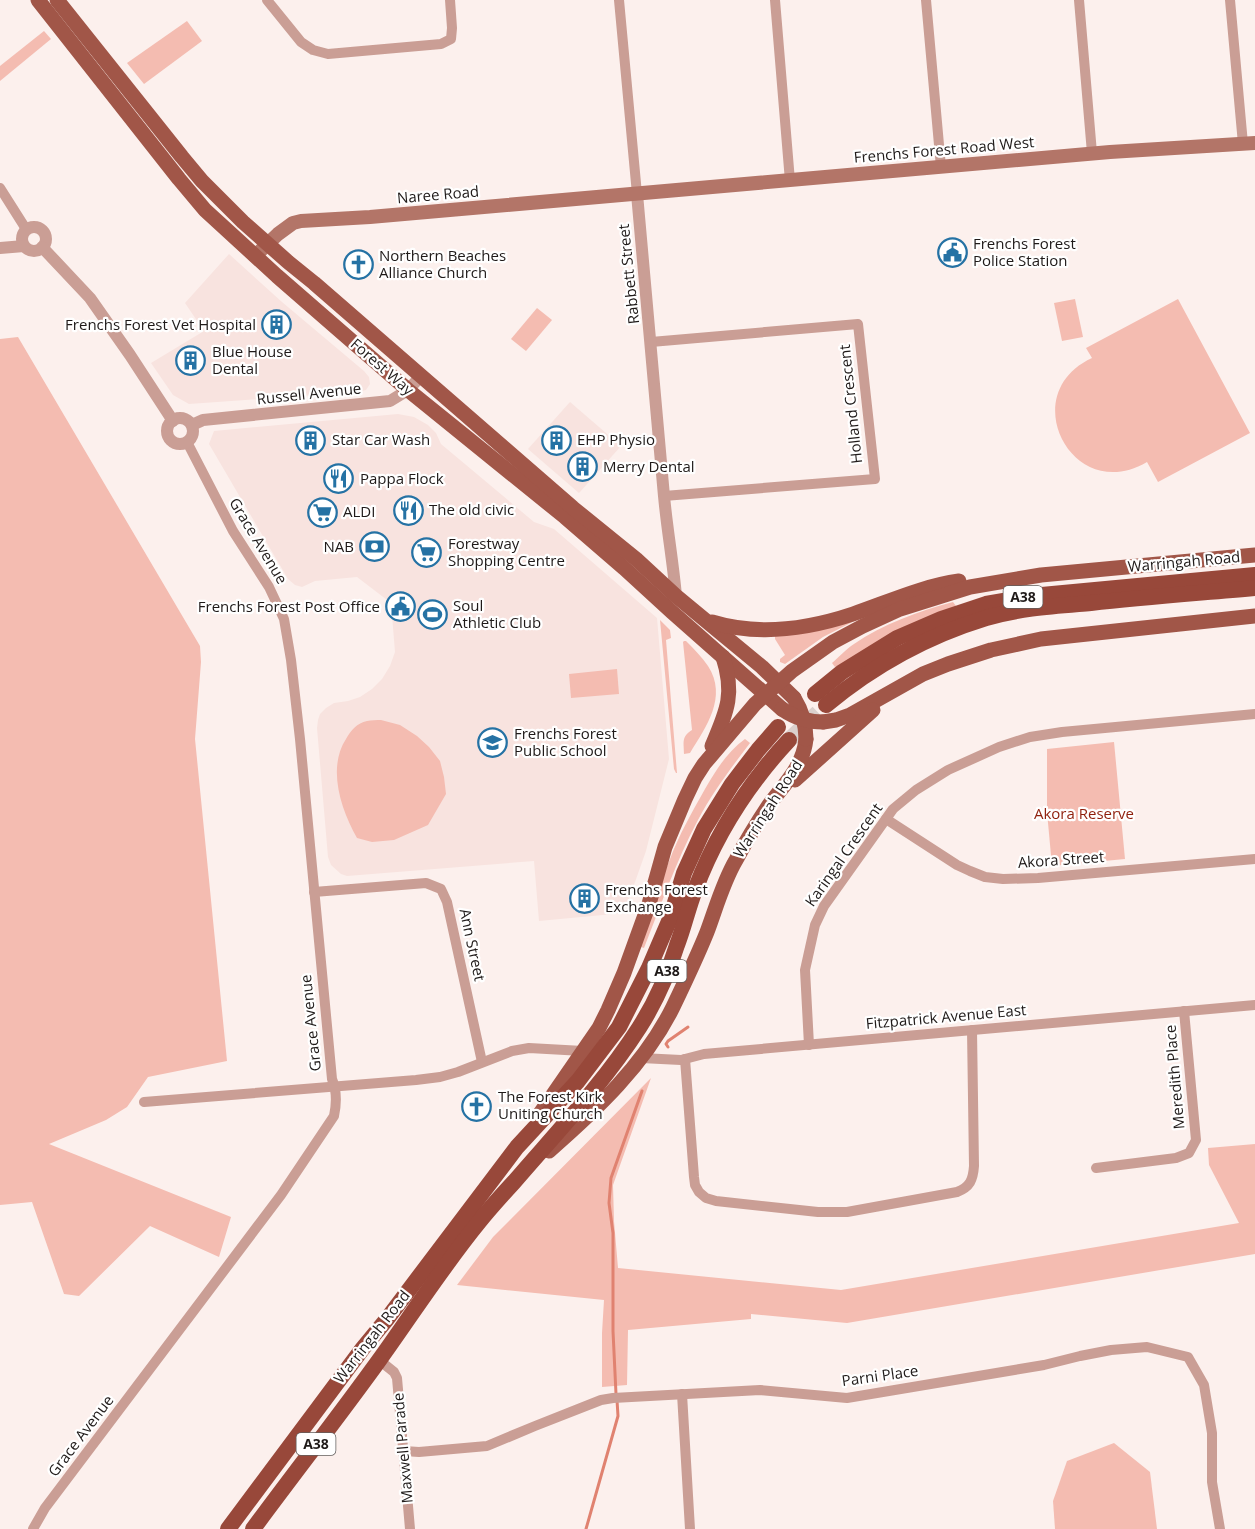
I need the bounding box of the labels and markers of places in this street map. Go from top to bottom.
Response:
place label: Frenchs Forest Police Station [973,233,1076,270]
public building icon: Frenchs Forest Police Station [936,237,968,269]
place label: Northern Beaches Alliance Church [379,245,506,282]
church icon: Northern Beaches Alliance Church [342,249,374,281]
building icon: Frenchs Forest Vet Hospital [261,309,293,341]
place label: Frenchs Forest Vet Hospital [65,314,256,334]
place label: Blue House Dental [212,341,292,378]
building icon: Blue House Dental [175,345,207,377]
building icon: Star Car Wash [295,424,327,456]
building icon: EHP Physio [540,424,572,456]
place label: Star Car Wash [332,429,430,449]
place label: EHP Physio [577,429,655,449]
building icon: Merry Dental [566,451,598,483]
place label: Merry Dental [603,456,695,476]
restaurant icon: Pappa Flock [323,463,355,495]
place label: Pappa Flock [360,468,444,488]
restaurant icon: The old civic [392,494,424,526]
supermarket icon: ALDI [306,496,338,528]
place label: The old civic [429,499,514,519]
place label: ALDI [343,501,375,521]
bank icon: NAB [359,531,391,563]
place label: Forestway Shopping Centre [448,533,565,570]
place label: NAB [324,536,354,556]
supermarket icon: Forestway Shopping Centre [411,537,443,569]
public building icon: Frenchs Forest Post Office [385,591,417,623]
place label: Soul Athletic Club [453,595,541,632]
place label: Frenchs Forest Post Office [198,596,380,616]
sports icon: Soul Athletic Club [416,599,448,631]
place label: Frenchs Forest Public School [514,723,617,760]
school or university icon: Frenchs Forest Public School [477,727,509,759]
place label: Frenchs Forest Exchange [605,879,708,916]
building icon: Frenchs Forest Exchange [568,883,600,915]
place label: The Forest Kirk Uniting Church [498,1086,603,1123]
church icon: The Forest Kirk Uniting Church [461,1090,493,1122]

